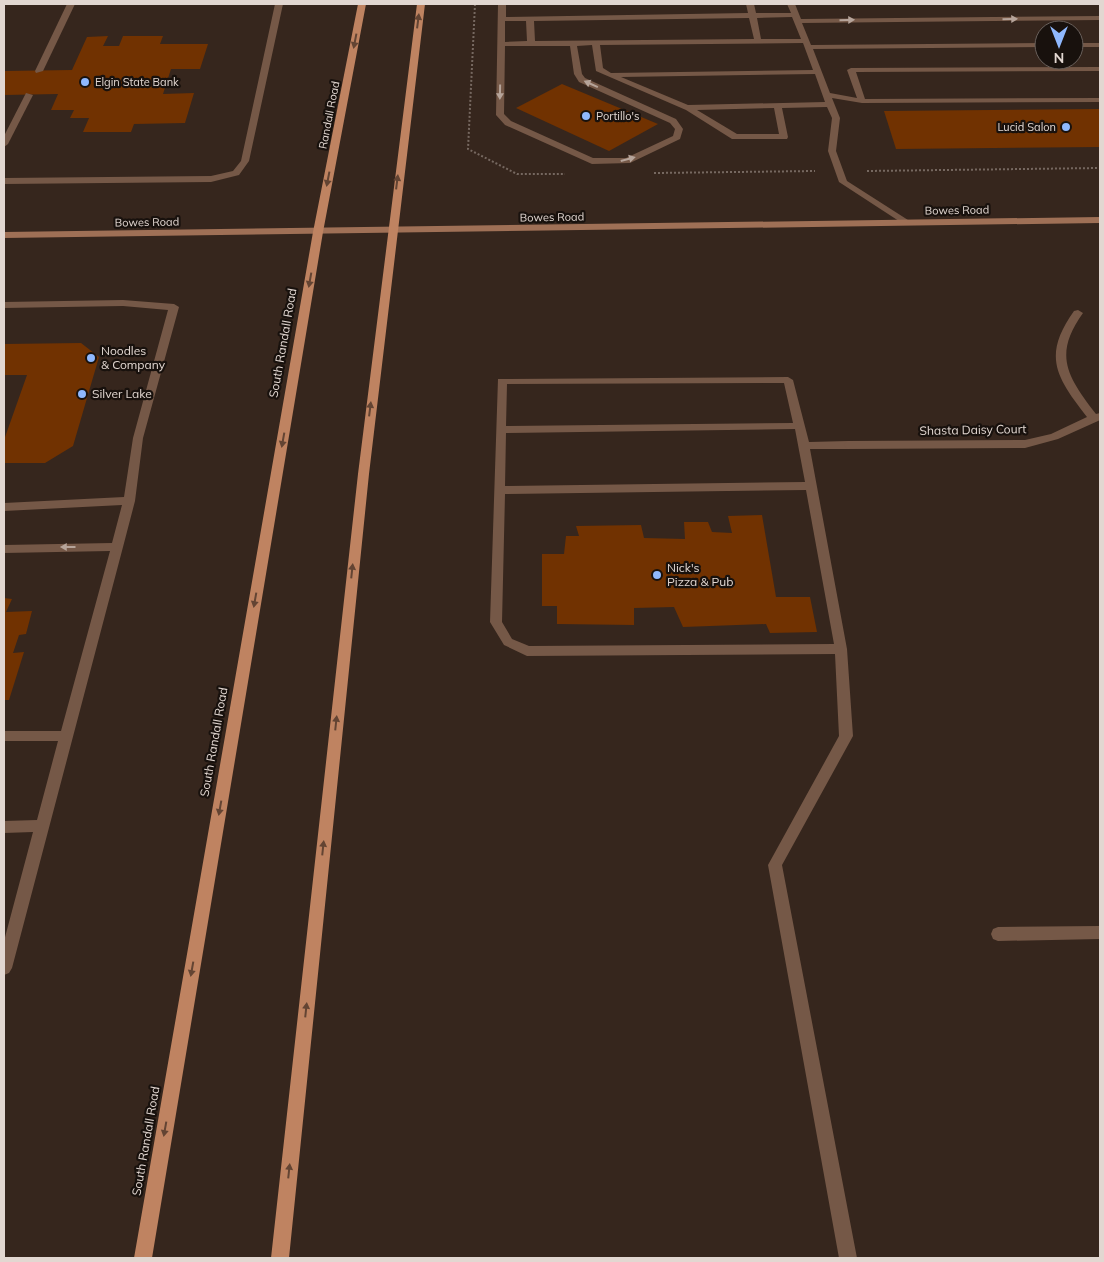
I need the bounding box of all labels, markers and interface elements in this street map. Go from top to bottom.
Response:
one-way arrow [414,13,422,29]
one-way arrow [1002,15,1018,23]
one-way arrow [839,16,855,24]
north arrow [1034,20,1084,70]
one-way arrow [351,34,359,49]
text: N [1054,49,1064,67]
place label: Elgin State Bank [95,75,179,89]
marker: Elgin State Bank [79,76,91,88]
street label: Randall Road [316,80,342,150]
one-way arrow [584,80,598,88]
one-way arrow [496,85,504,101]
place label: Portillo's [596,109,639,123]
marker: Portillo's [580,110,592,122]
place label: Lucid Salon [997,120,1056,134]
marker: Lucid Salon [1060,121,1072,133]
one-way arrow [621,154,636,162]
one-way arrow [324,171,332,187]
one-way arrow [393,174,401,190]
street label: Bowes Road [925,202,989,218]
street label: Bowes Road [520,209,584,225]
street label: Bowes Road [115,214,179,230]
one-way arrow [306,272,314,288]
street label: South Randall Road [266,287,300,399]
place label: Noodles & Company [101,343,166,372]
marker: Noodles & Company [85,352,97,364]
place label: Silver Lake [92,386,152,401]
marker: Silver Lake [76,388,88,400]
one-way arrow [366,401,374,417]
street label: Shasta Daisy Court [919,421,1027,438]
one-way arrow [278,432,286,448]
one-way arrow [60,543,76,551]
place label: Nick's Pizza & Pub [667,560,733,589]
one-way arrow [348,562,356,578]
marker: Nick's Pizza & Pub [651,569,663,581]
one-way arrow [251,592,259,608]
street label: South Randall Road [197,686,231,798]
one-way arrow [332,715,340,731]
one-way arrow [215,801,223,817]
one-way arrow [319,840,327,856]
one-way arrow [188,961,196,977]
one-way arrow [302,1001,310,1017]
street label: South Randall Road [129,1085,163,1197]
one-way arrow [160,1121,168,1137]
one-way arrow [286,1163,294,1179]

